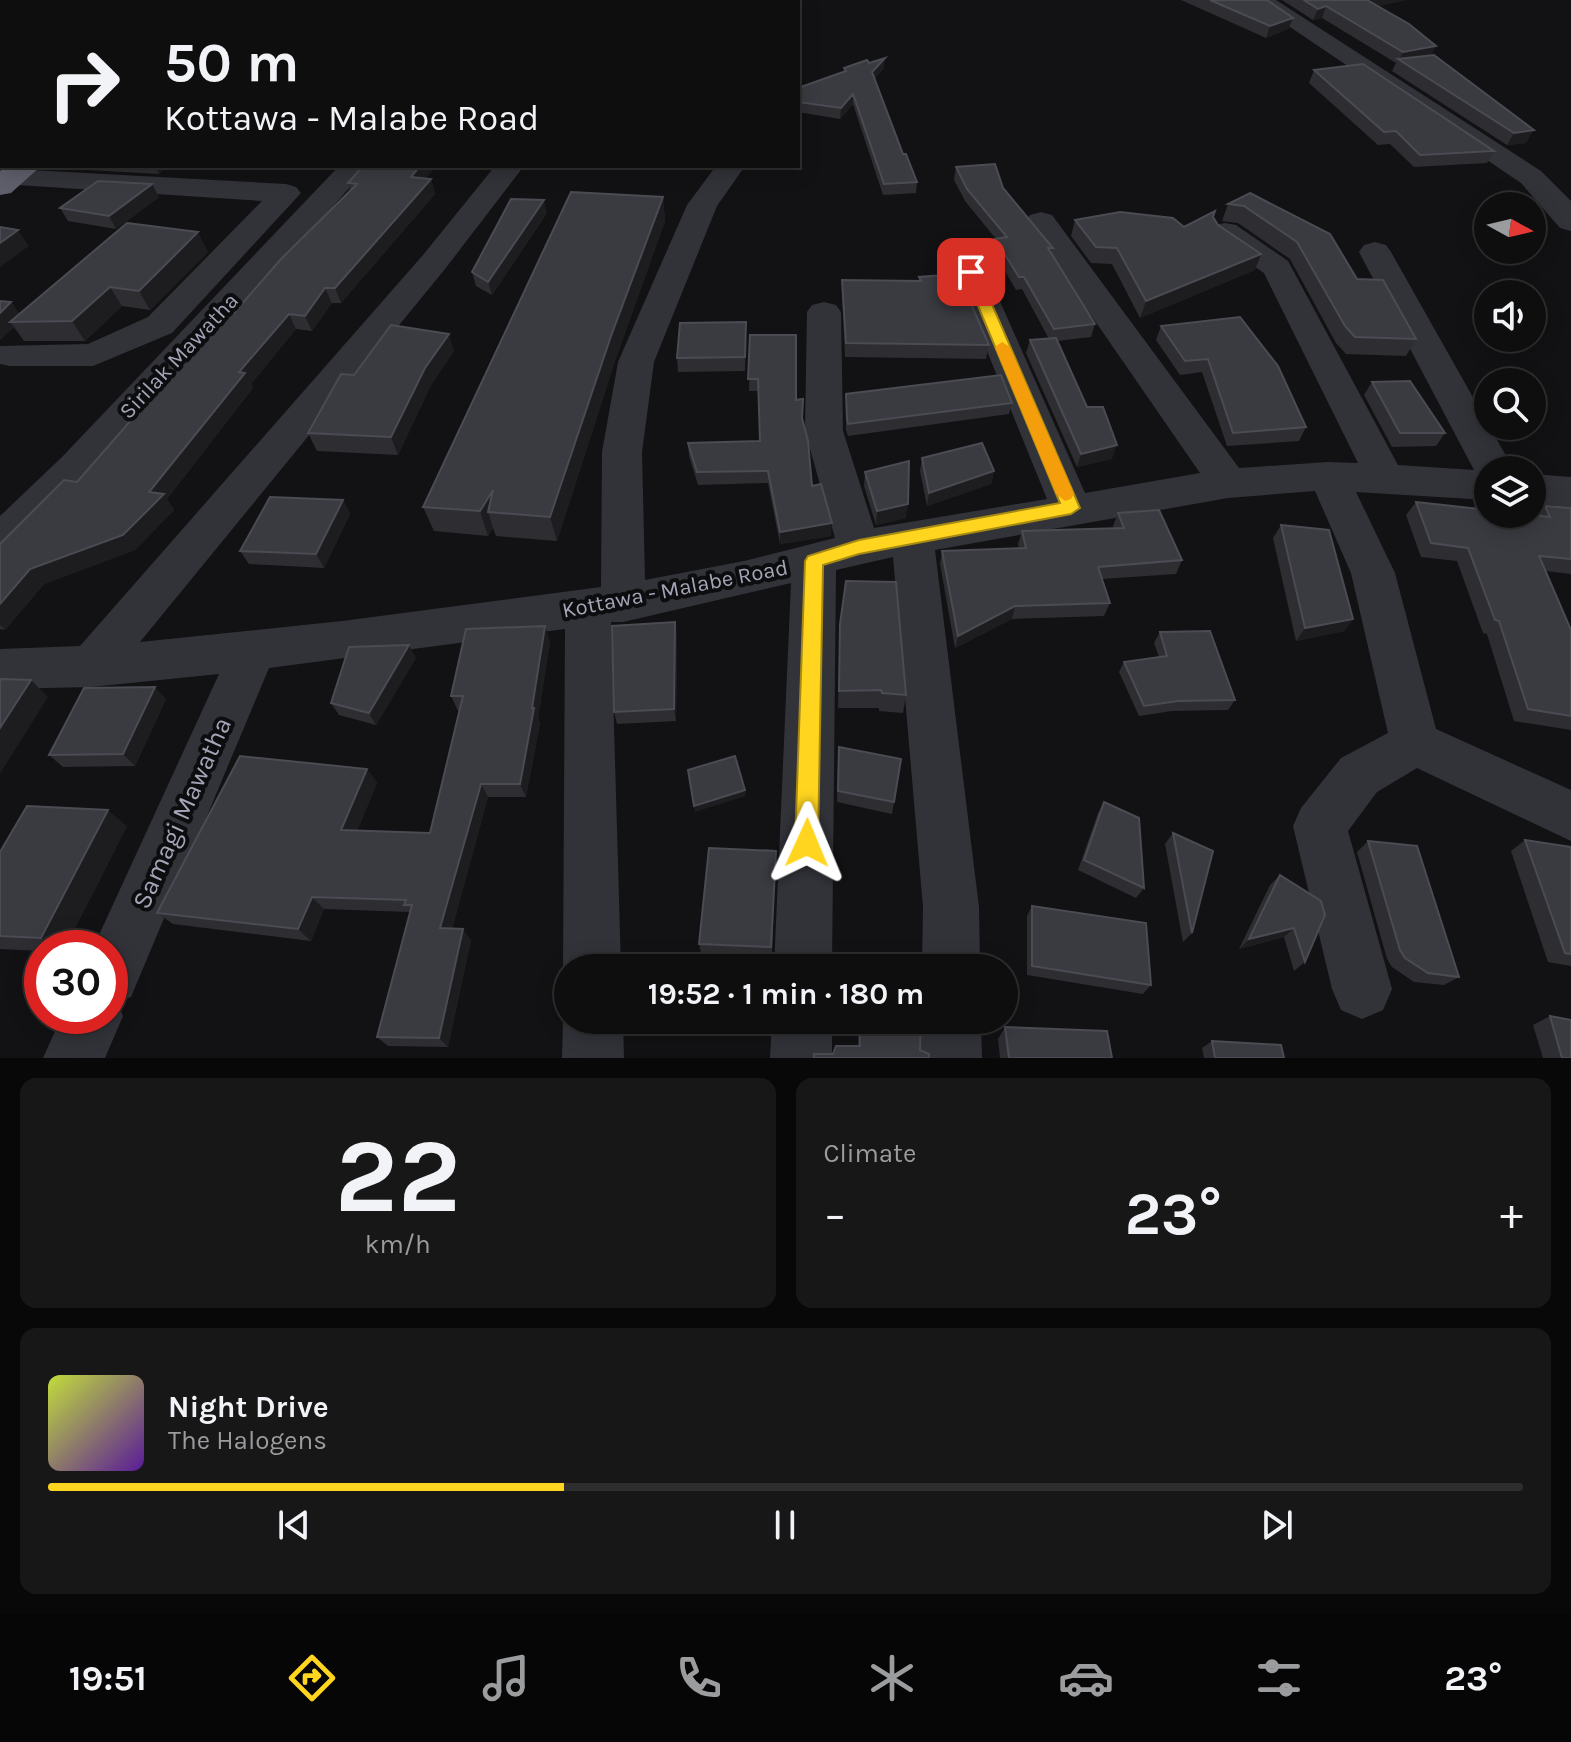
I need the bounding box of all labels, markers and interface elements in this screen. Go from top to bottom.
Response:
text: 50 m [164,30,299,95]
icon: right [32,32,136,136]
text: Kottawa - Malabe Road [164,97,539,139]
north arrow [1474,192,1546,264]
map controls [1474,192,1546,528]
pin [937,238,1005,306]
icon: arrive [949,250,993,294]
button: sound [1474,280,1546,352]
street label: Sirilak Mawatha [114,288,244,424]
button: search [1474,368,1546,440]
button: layers [1474,456,1546,528]
street label: Kottawa - Malabe Road [560,554,790,624]
street label: Samagi Mawatha [126,712,238,914]
position arrow [765,801,849,885]
speed limit sign: 30 [24,930,128,1034]
text: 19:52 · 1 min · 180 m [648,976,924,1012]
text: 22 [335,1116,461,1237]
text: Climate [824,1138,916,1169]
text: 23° [1125,1179,1222,1249]
text: − [824,1189,847,1240]
text: + [1500,1189,1523,1240]
text: km/h [365,1229,431,1260]
text: Night Drive [168,1389,329,1425]
text: The Halogens [168,1425,327,1456]
icon: previous [272,1503,316,1547]
icon: pause [763,1503,807,1547]
icon: next [1255,1503,1299,1547]
icon: directions [284,1650,340,1706]
icon: music [478,1650,534,1706]
icon: phone [671,1650,727,1706]
icon: climate [864,1650,920,1706]
icon: car [1058,1650,1114,1706]
icon: filters [1251,1650,1307,1706]
text: 19:51 [69,1657,147,1699]
text: 23° [1444,1657,1502,1699]

